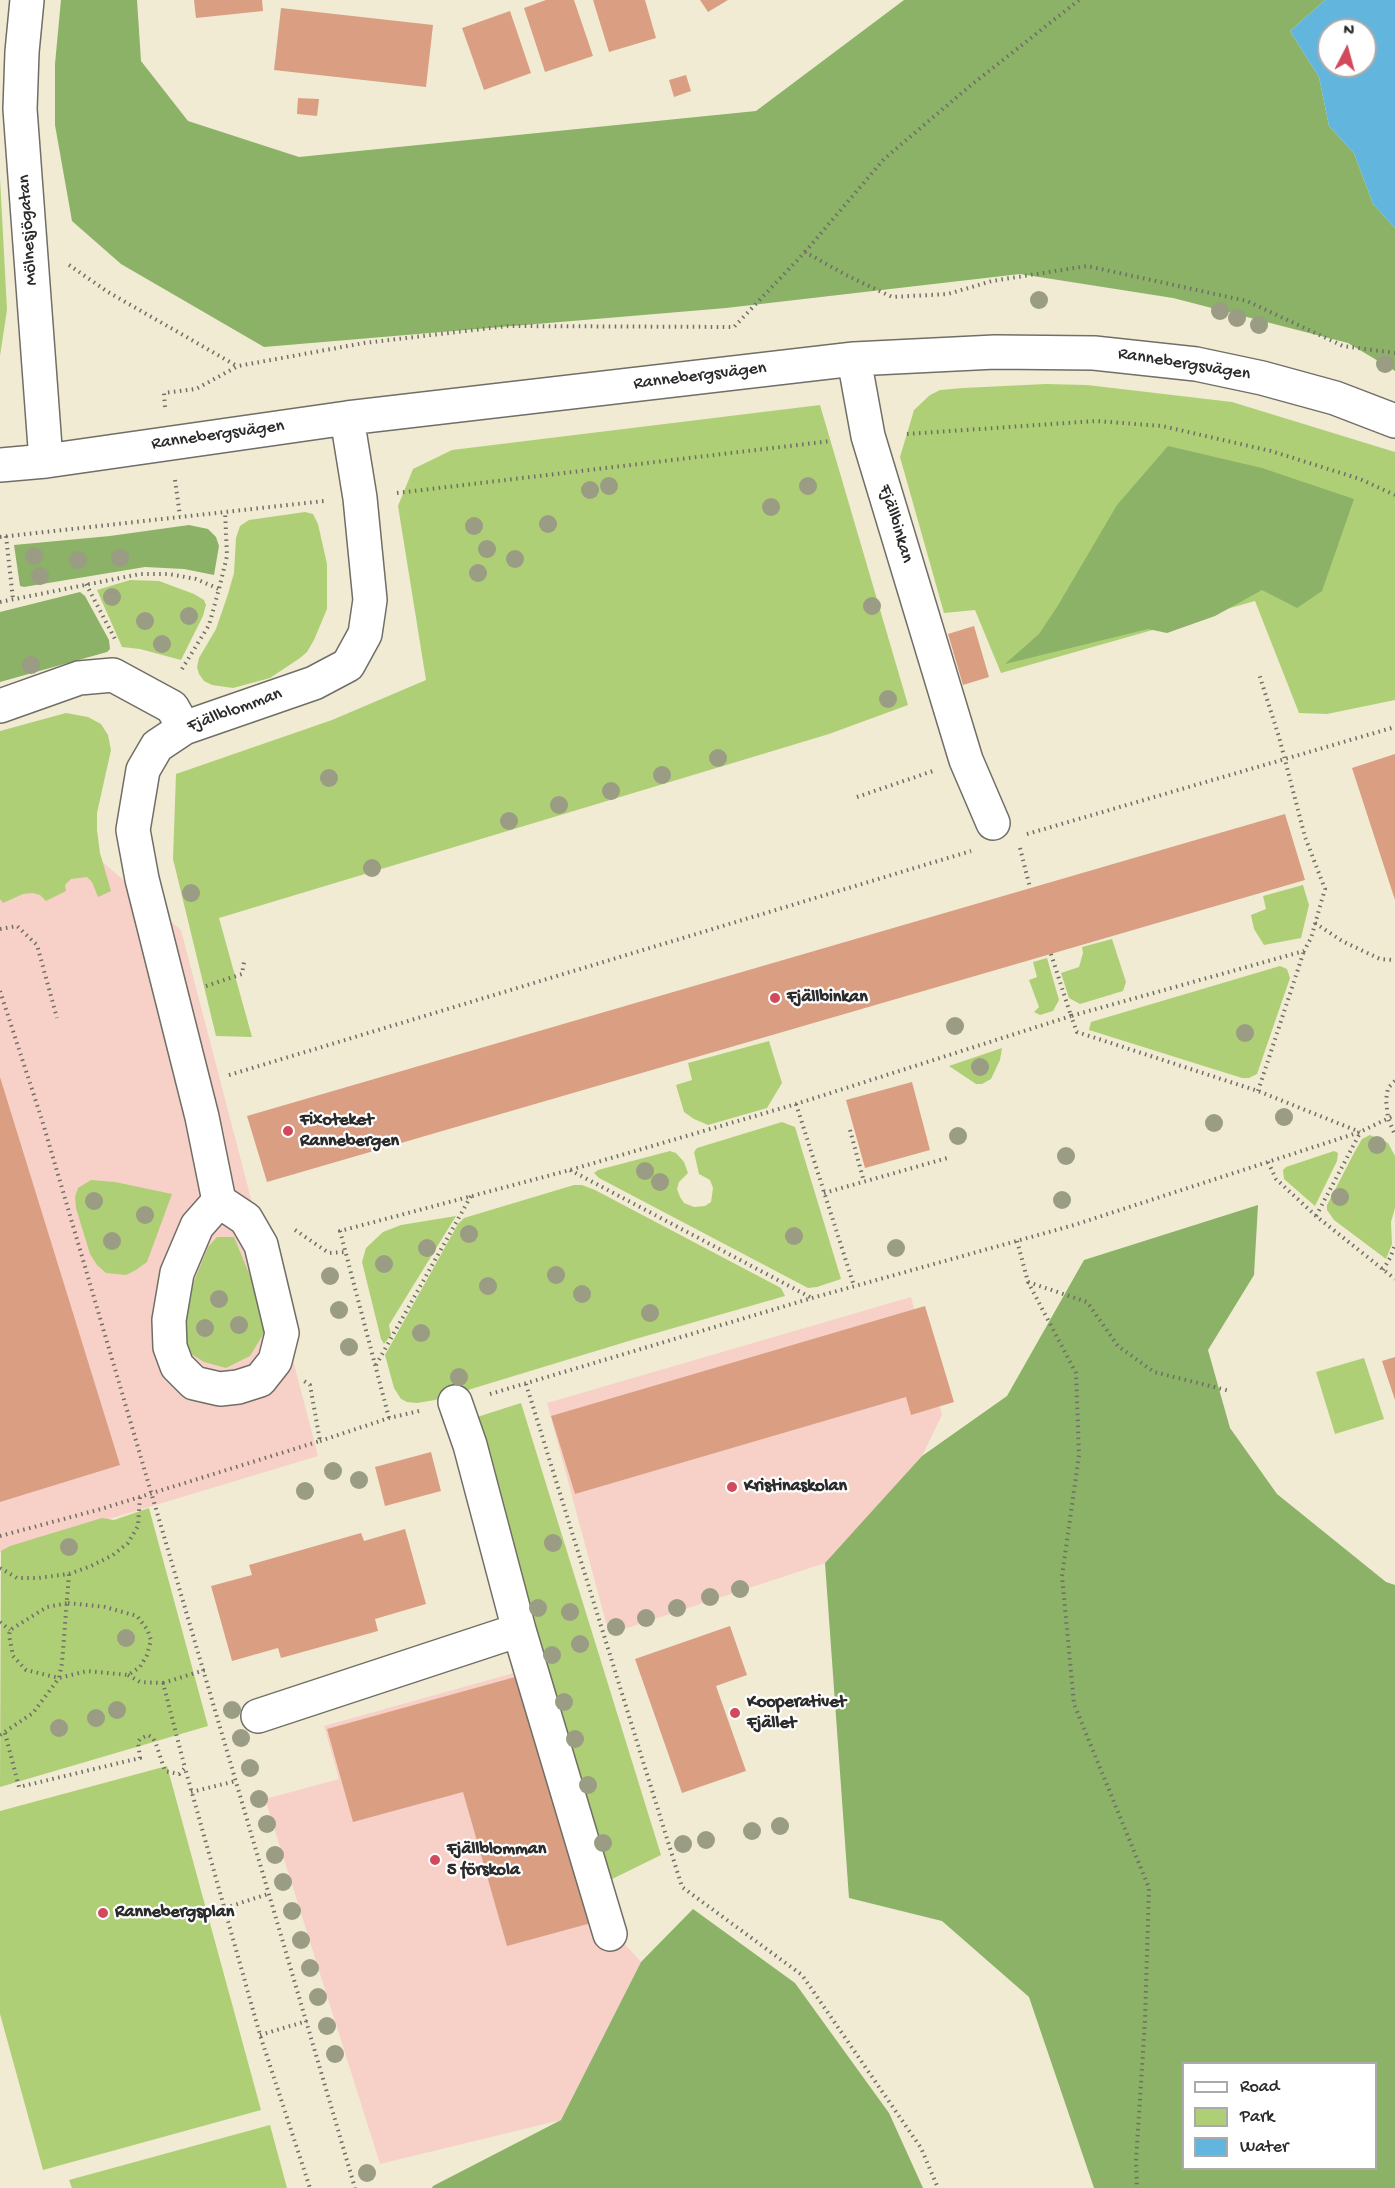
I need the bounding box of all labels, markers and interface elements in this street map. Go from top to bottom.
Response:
north arrow [1317,18,1377,78]
text: N [1343,22,1355,42]
street label: Mölnesjögatan [14,174,44,286]
street label: Rannebergsvägen [1116,344,1252,386]
street label: Rannebergsvägen [632,358,768,396]
street label: Rannebergsvägen [150,416,286,456]
street label: Fjällbinkan [873,482,917,566]
street label: Fjällblomman [185,684,285,738]
place label: Fjällbinkan [787,987,868,1009]
marker: Fjällbinkan [768,991,782,1005]
place label: Fixoteket Rannebergen [300,1110,399,1152]
marker: Fixoteket Rannebergen [281,1124,295,1138]
place label: Kristinaskolan [744,1476,847,1498]
marker: Kristinaskolan [725,1480,739,1494]
place label: Kooperativet Fjället [747,1692,846,1734]
marker: Kooperativet Fjället [728,1706,742,1720]
place label: Fjällblomman 5 förskola [447,1839,546,1882]
marker: Fjällblomman 5 förskola [428,1853,442,1867]
place label: Rannebergsplan [115,1902,234,1924]
marker: Rannebergsplan [96,1906,110,1920]
legend [1182,2062,1377,2170]
text: Road [1240,2077,1279,2098]
text: Park [1240,2107,1274,2128]
text: Water [1240,2137,1288,2158]

